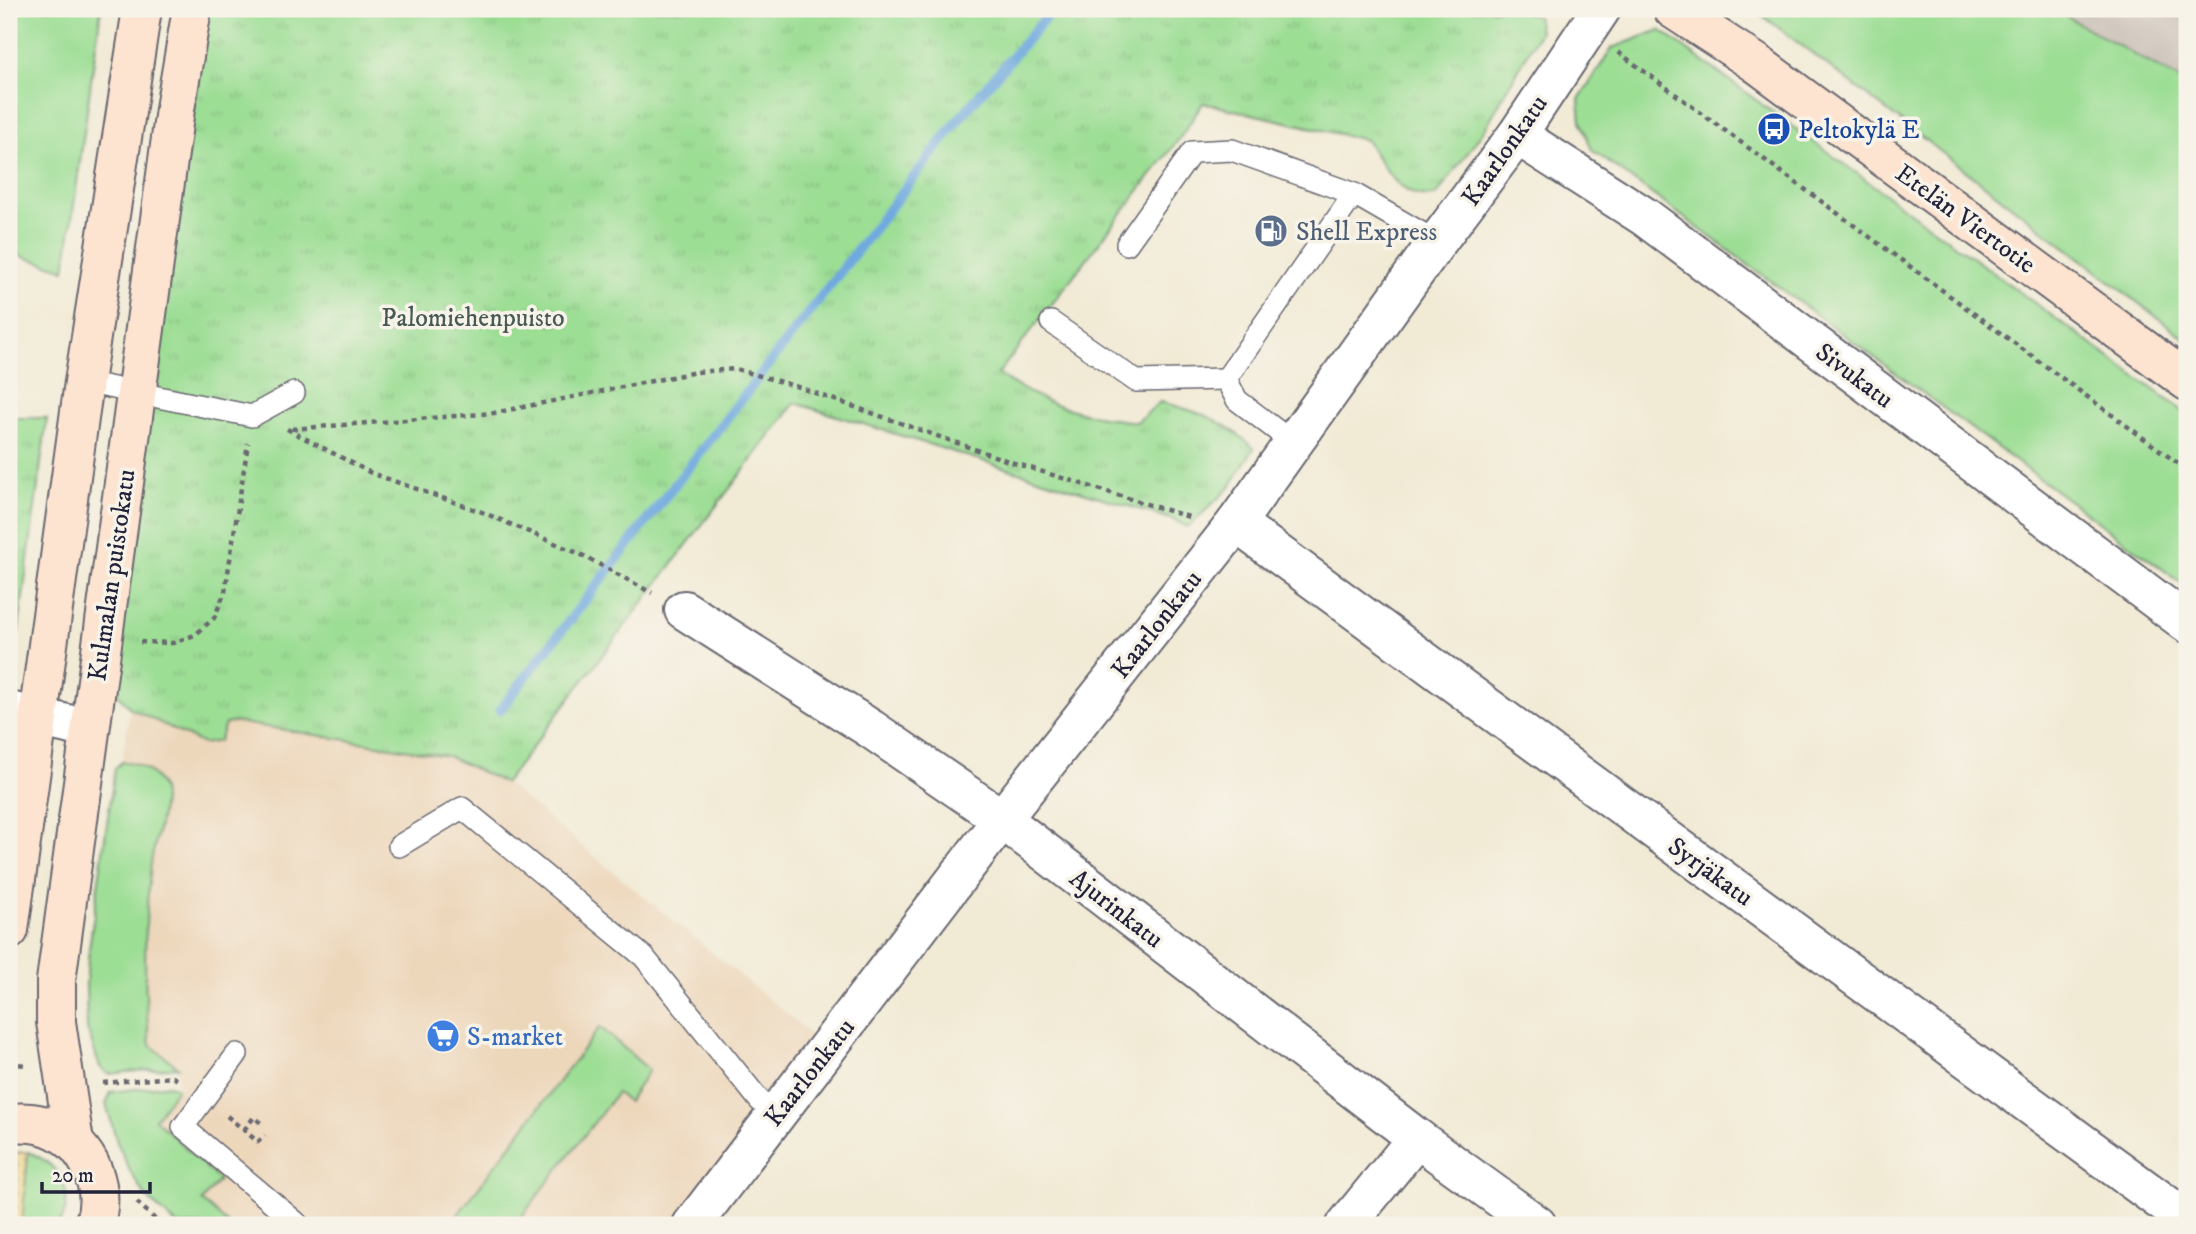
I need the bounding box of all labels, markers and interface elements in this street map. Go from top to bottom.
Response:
street label: Kaarlonkatu [1455,89,1556,213]
bus stop icon: Peltokylä E [1755,110,1793,148]
place label: Peltokylä E [1798,114,1920,147]
street label: Etelän Viertotie [1888,157,2042,281]
fuel station icon: Shell Express [1252,212,1290,250]
place label: Shell Express [1296,216,1437,249]
park label: Palomiehenpuisto [381,302,565,335]
street label: Sivukatu [1809,336,1900,416]
street label: Kulmalan puistokatu [81,467,144,683]
street label: Kaarlonkatu [1105,564,1210,686]
street label: Syrjäkatu [1661,830,1759,914]
street label: Ajurinkatu [1063,862,1170,956]
street label: Kaarlonkatu [758,1012,863,1134]
supermarket icon: S-market [424,1017,462,1055]
place label: S-market [467,1021,563,1054]
scale bar [42,1150,150,1194]
text: 20 m [52,1163,94,1189]

